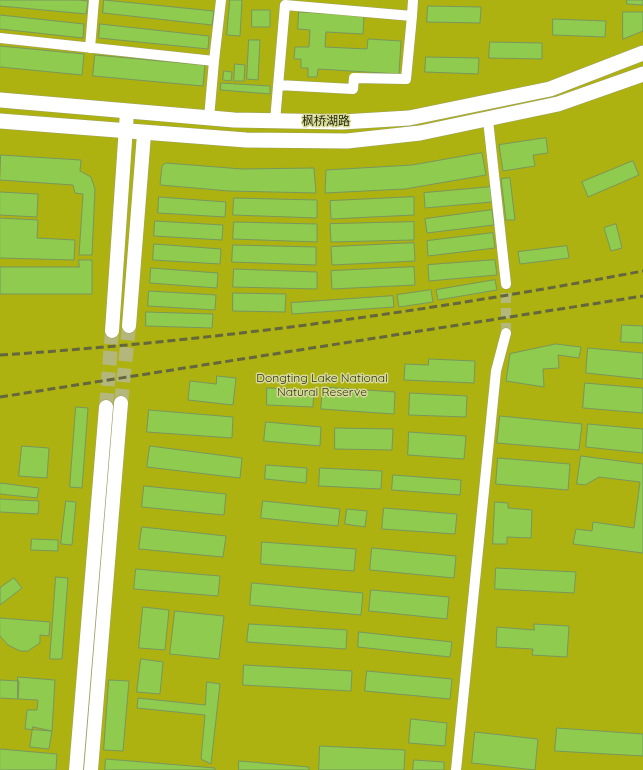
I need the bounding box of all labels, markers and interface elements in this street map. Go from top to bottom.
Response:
street label: 枫桥湖路 [302,114,350,128]
park label: Dongting Lake National Natural Reserve [256,371,388,399]

